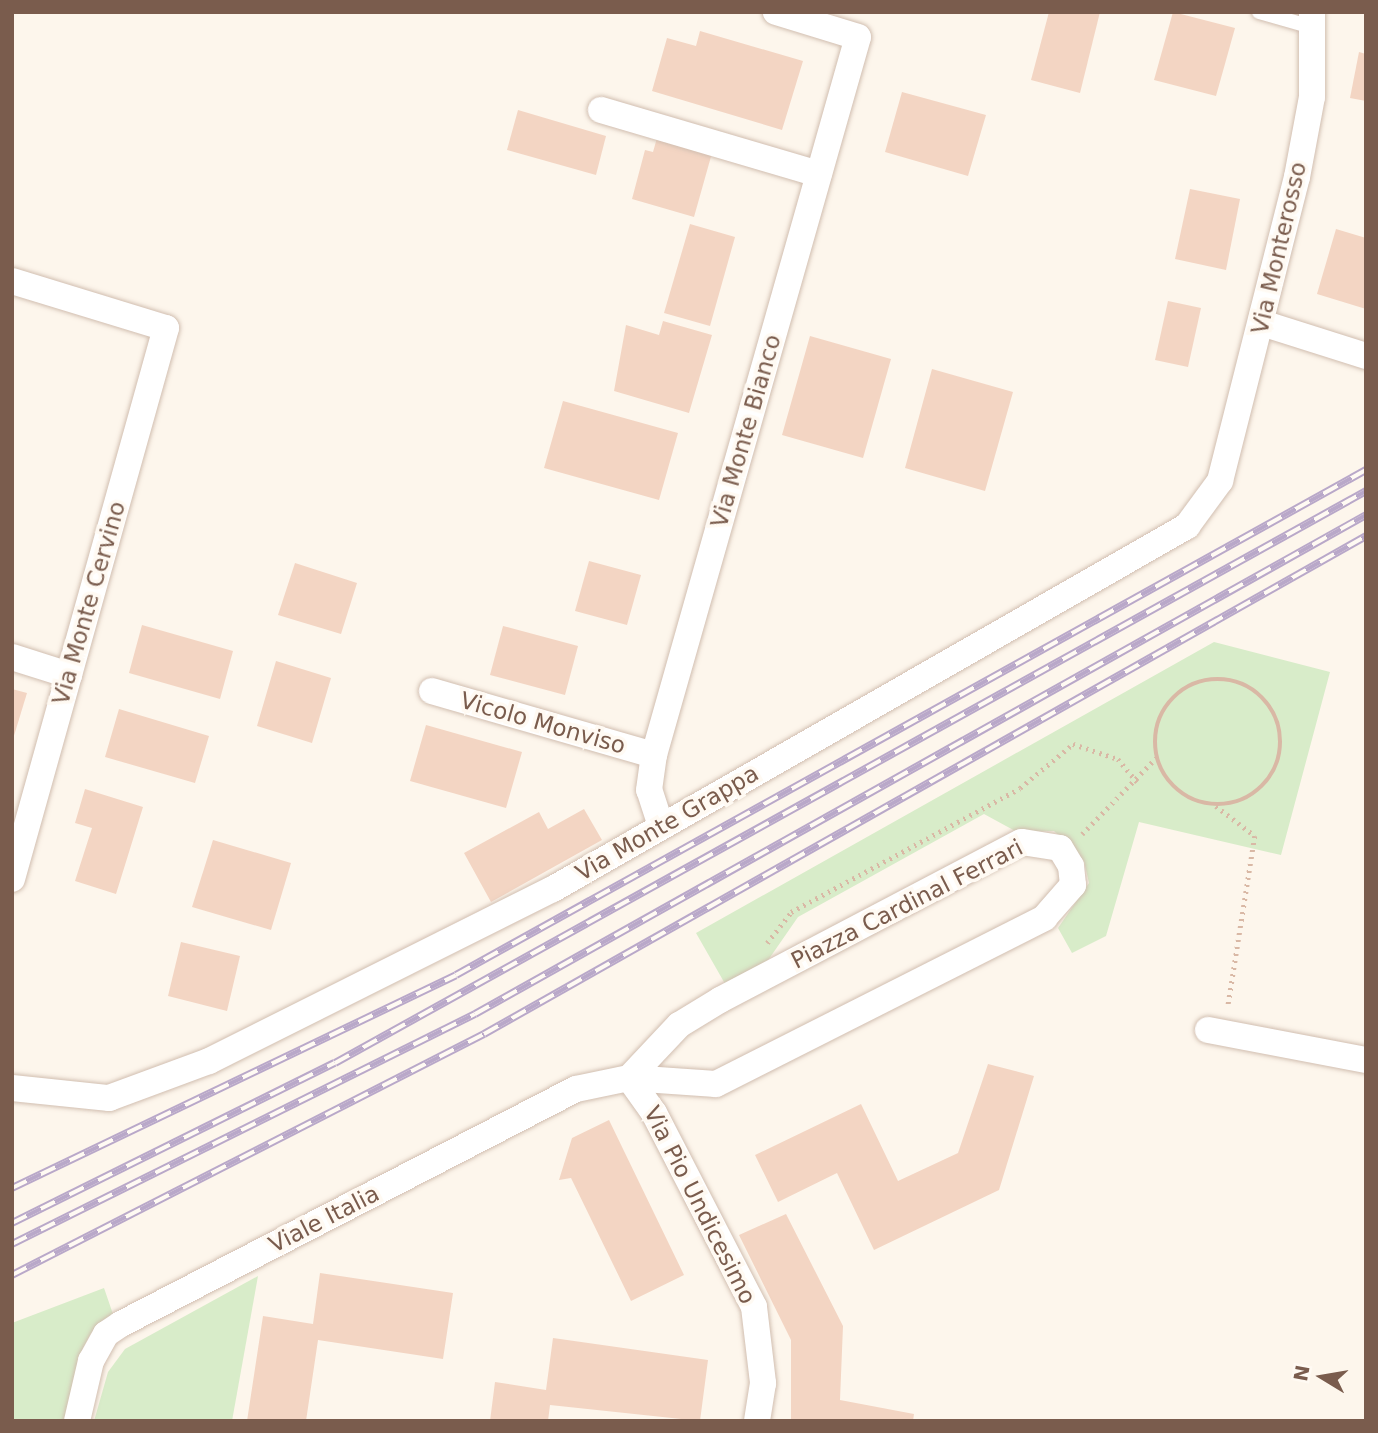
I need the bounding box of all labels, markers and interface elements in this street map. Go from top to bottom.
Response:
street label: Via Monterosso [1246,159,1312,337]
street label: Via Monte Bianco [705,331,787,531]
street label: Via Monte Cervino [47,498,131,708]
street label: Vicolo Monviso [457,686,629,760]
street label: Via Monte Grappa [571,759,763,887]
street label: Piazza Cardinal Ferrari [786,833,1028,975]
street label: Via Pio Undicesimo [638,1102,762,1308]
street label: Viale Italia [264,1179,384,1259]
north arrow [1287,1342,1357,1412]
text: N [1289,1363,1314,1383]

